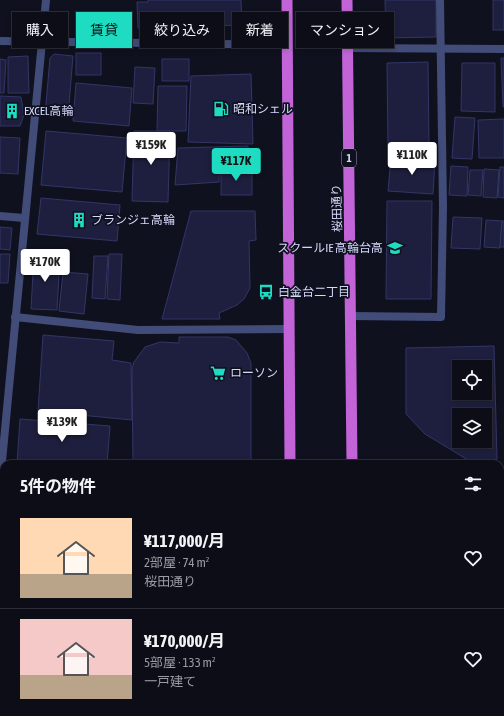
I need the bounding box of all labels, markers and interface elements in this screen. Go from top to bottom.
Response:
chip: 購入 [12,12,68,48]
chip: 賃貸 [76,12,132,48]
chip: 絞り込み [140,12,224,48]
chip: 新着 [232,12,288,48]
chip: マンション [296,12,394,48]
fuel station icon: 昭和シェル [212,100,230,118]
building icon: EXCEL高輪 [3,102,21,120]
place label: 昭和シェル [233,102,293,116]
place label: EXCEL高輪 [24,104,74,118]
pin: ¥159K [123,132,179,166]
text: ¥159K [136,137,166,152]
pin: ¥110K [384,142,440,176]
text: ¥110K [397,147,427,162]
pin: ¥117K [208,148,264,182]
road number: 1 [342,149,356,167]
text: ¥117K [221,153,251,168]
street label: 桜田通り [330,184,344,232]
building icon: ブランジェ高輪 [70,211,88,229]
place label: ブランジェ高輪 [91,213,175,227]
school or university icon: スクールIE 高輪台高 [386,239,404,257]
place label: スクールIE 高輪台高 [277,241,383,255]
pin: ¥170K [17,249,73,283]
text: ¥170K [30,254,60,269]
bus stop icon: 白金台二丁目 [257,283,275,301]
place label: 白金台二丁目 [278,285,350,299]
map controls [452,360,492,448]
button: locate [452,360,492,400]
supermarket icon: ローソン [209,364,227,382]
place label: ローソン [230,366,278,380]
button: layers [452,408,492,448]
pin: ¥139K [34,409,90,443]
text: ¥139K [47,414,77,429]
icon: filters [462,473,484,495]
text: 5件の物件 [20,476,96,496]
text: ¥117,000/月 [144,531,225,551]
icon: home [52,534,100,582]
icon: heart [462,547,484,569]
text: 2部屋 · 74 m² [144,555,209,570]
text: 桜田通り [144,574,196,589]
text: ¥170,000/月 [144,631,225,651]
icon: home [52,635,100,683]
icon: heart [462,648,484,670]
text: 5部屋 · 133 m² [144,655,216,670]
text: 一戸建て [144,674,196,689]

